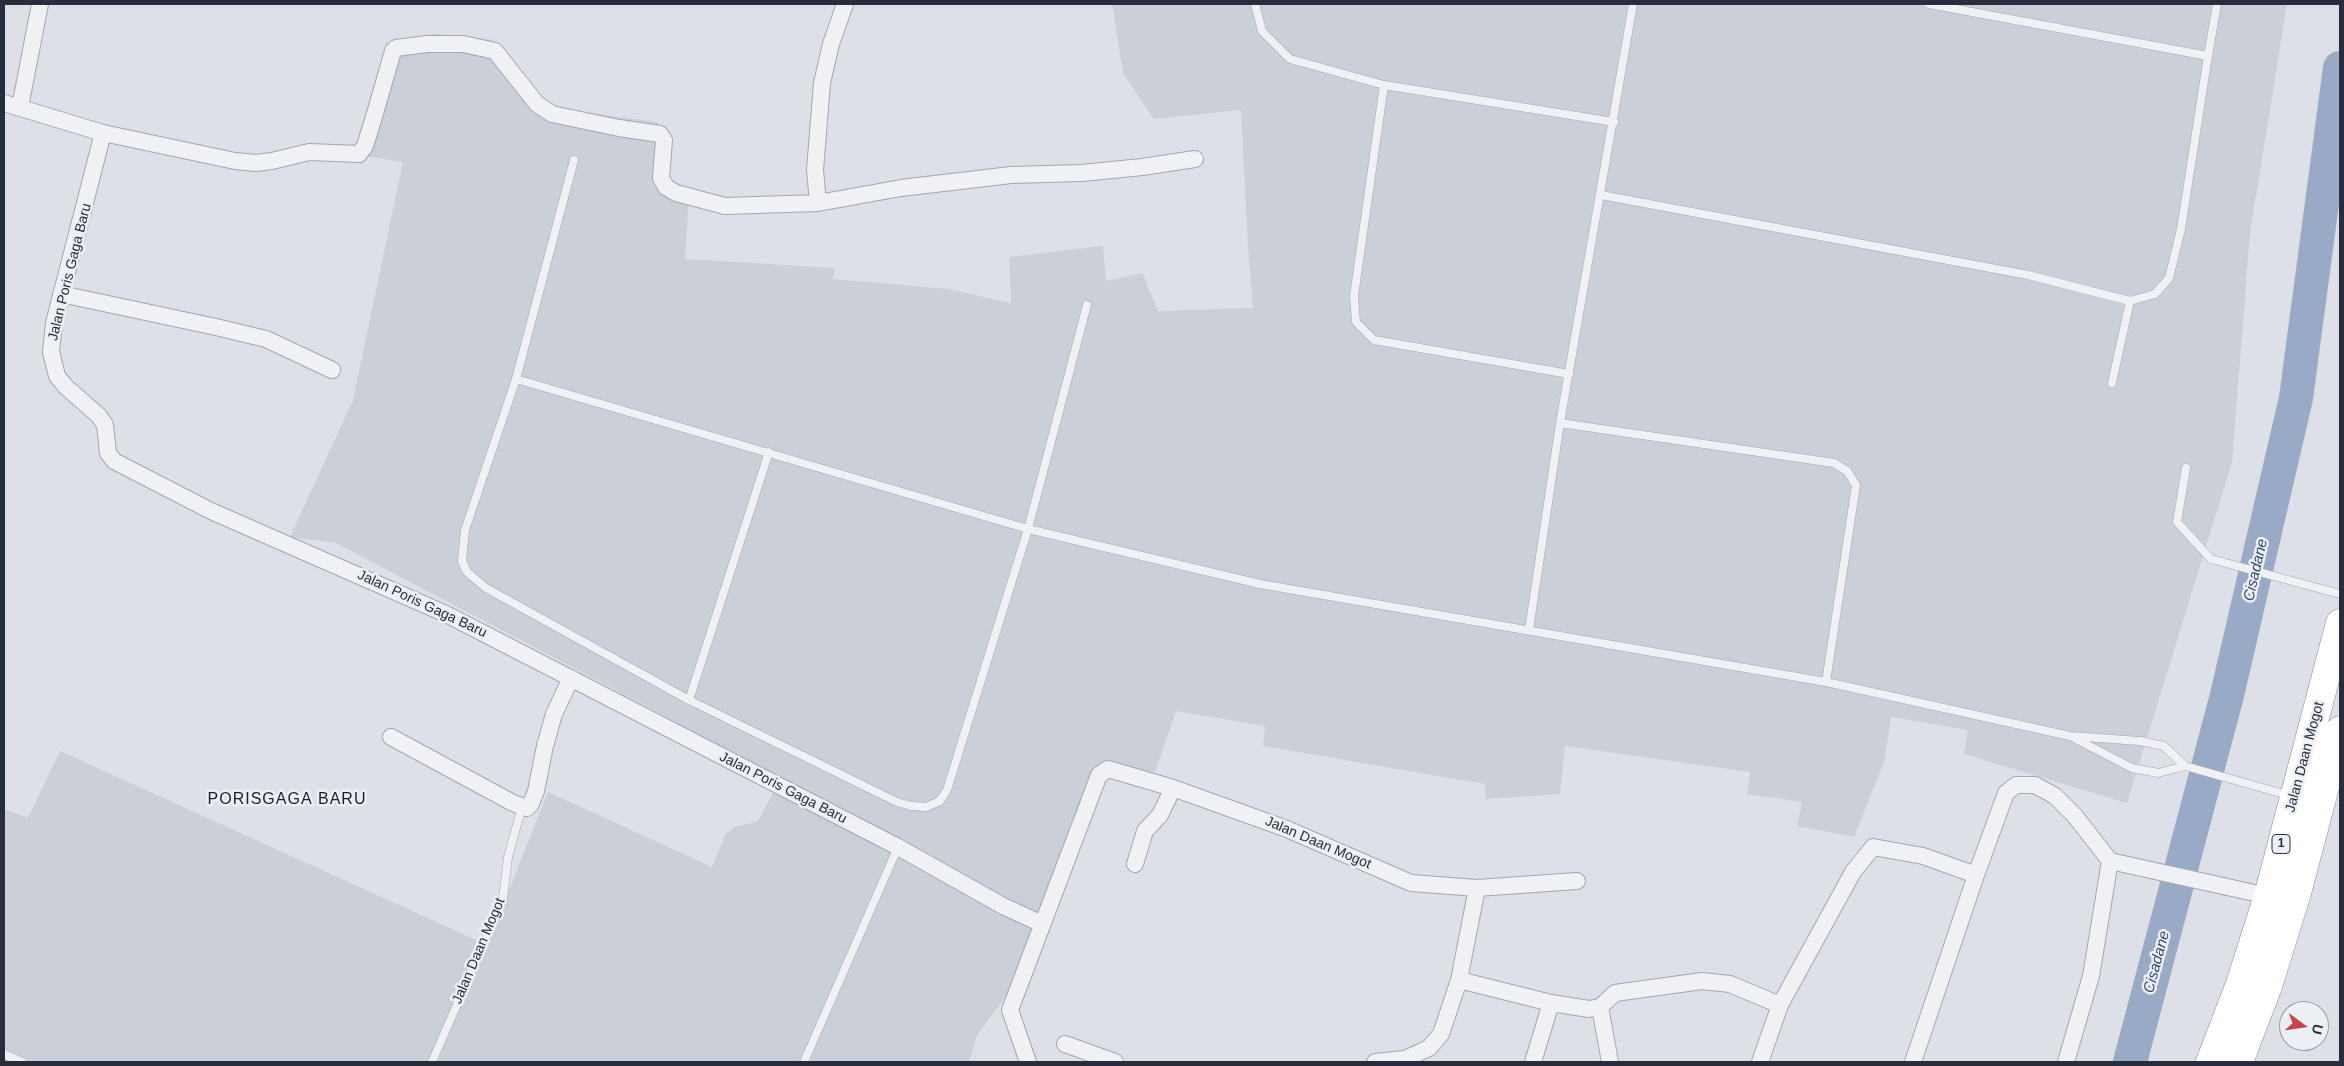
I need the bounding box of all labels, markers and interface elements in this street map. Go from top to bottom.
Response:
street label: Jalan Poris Gaga Baru [45,202,95,342]
water label: Cisadane [2240,537,2272,603]
street label: Jalan Poris Gaga Baru [355,567,489,641]
street label: Jalan Daan Mogot [2282,700,2328,814]
street label: Jalan Poris Gaga Baru [716,749,850,827]
district label: PORISGAGA BARU [206,790,368,810]
street label: Jalan Daan Mogot [1262,813,1374,873]
road number: 1 [2272,834,2290,854]
street label: Jalan Daan Mogot [449,895,509,1007]
water label: Cisadane [2140,929,2174,995]
north arrow [2279,1001,2329,1051]
text: U [2309,1023,2327,1036]

